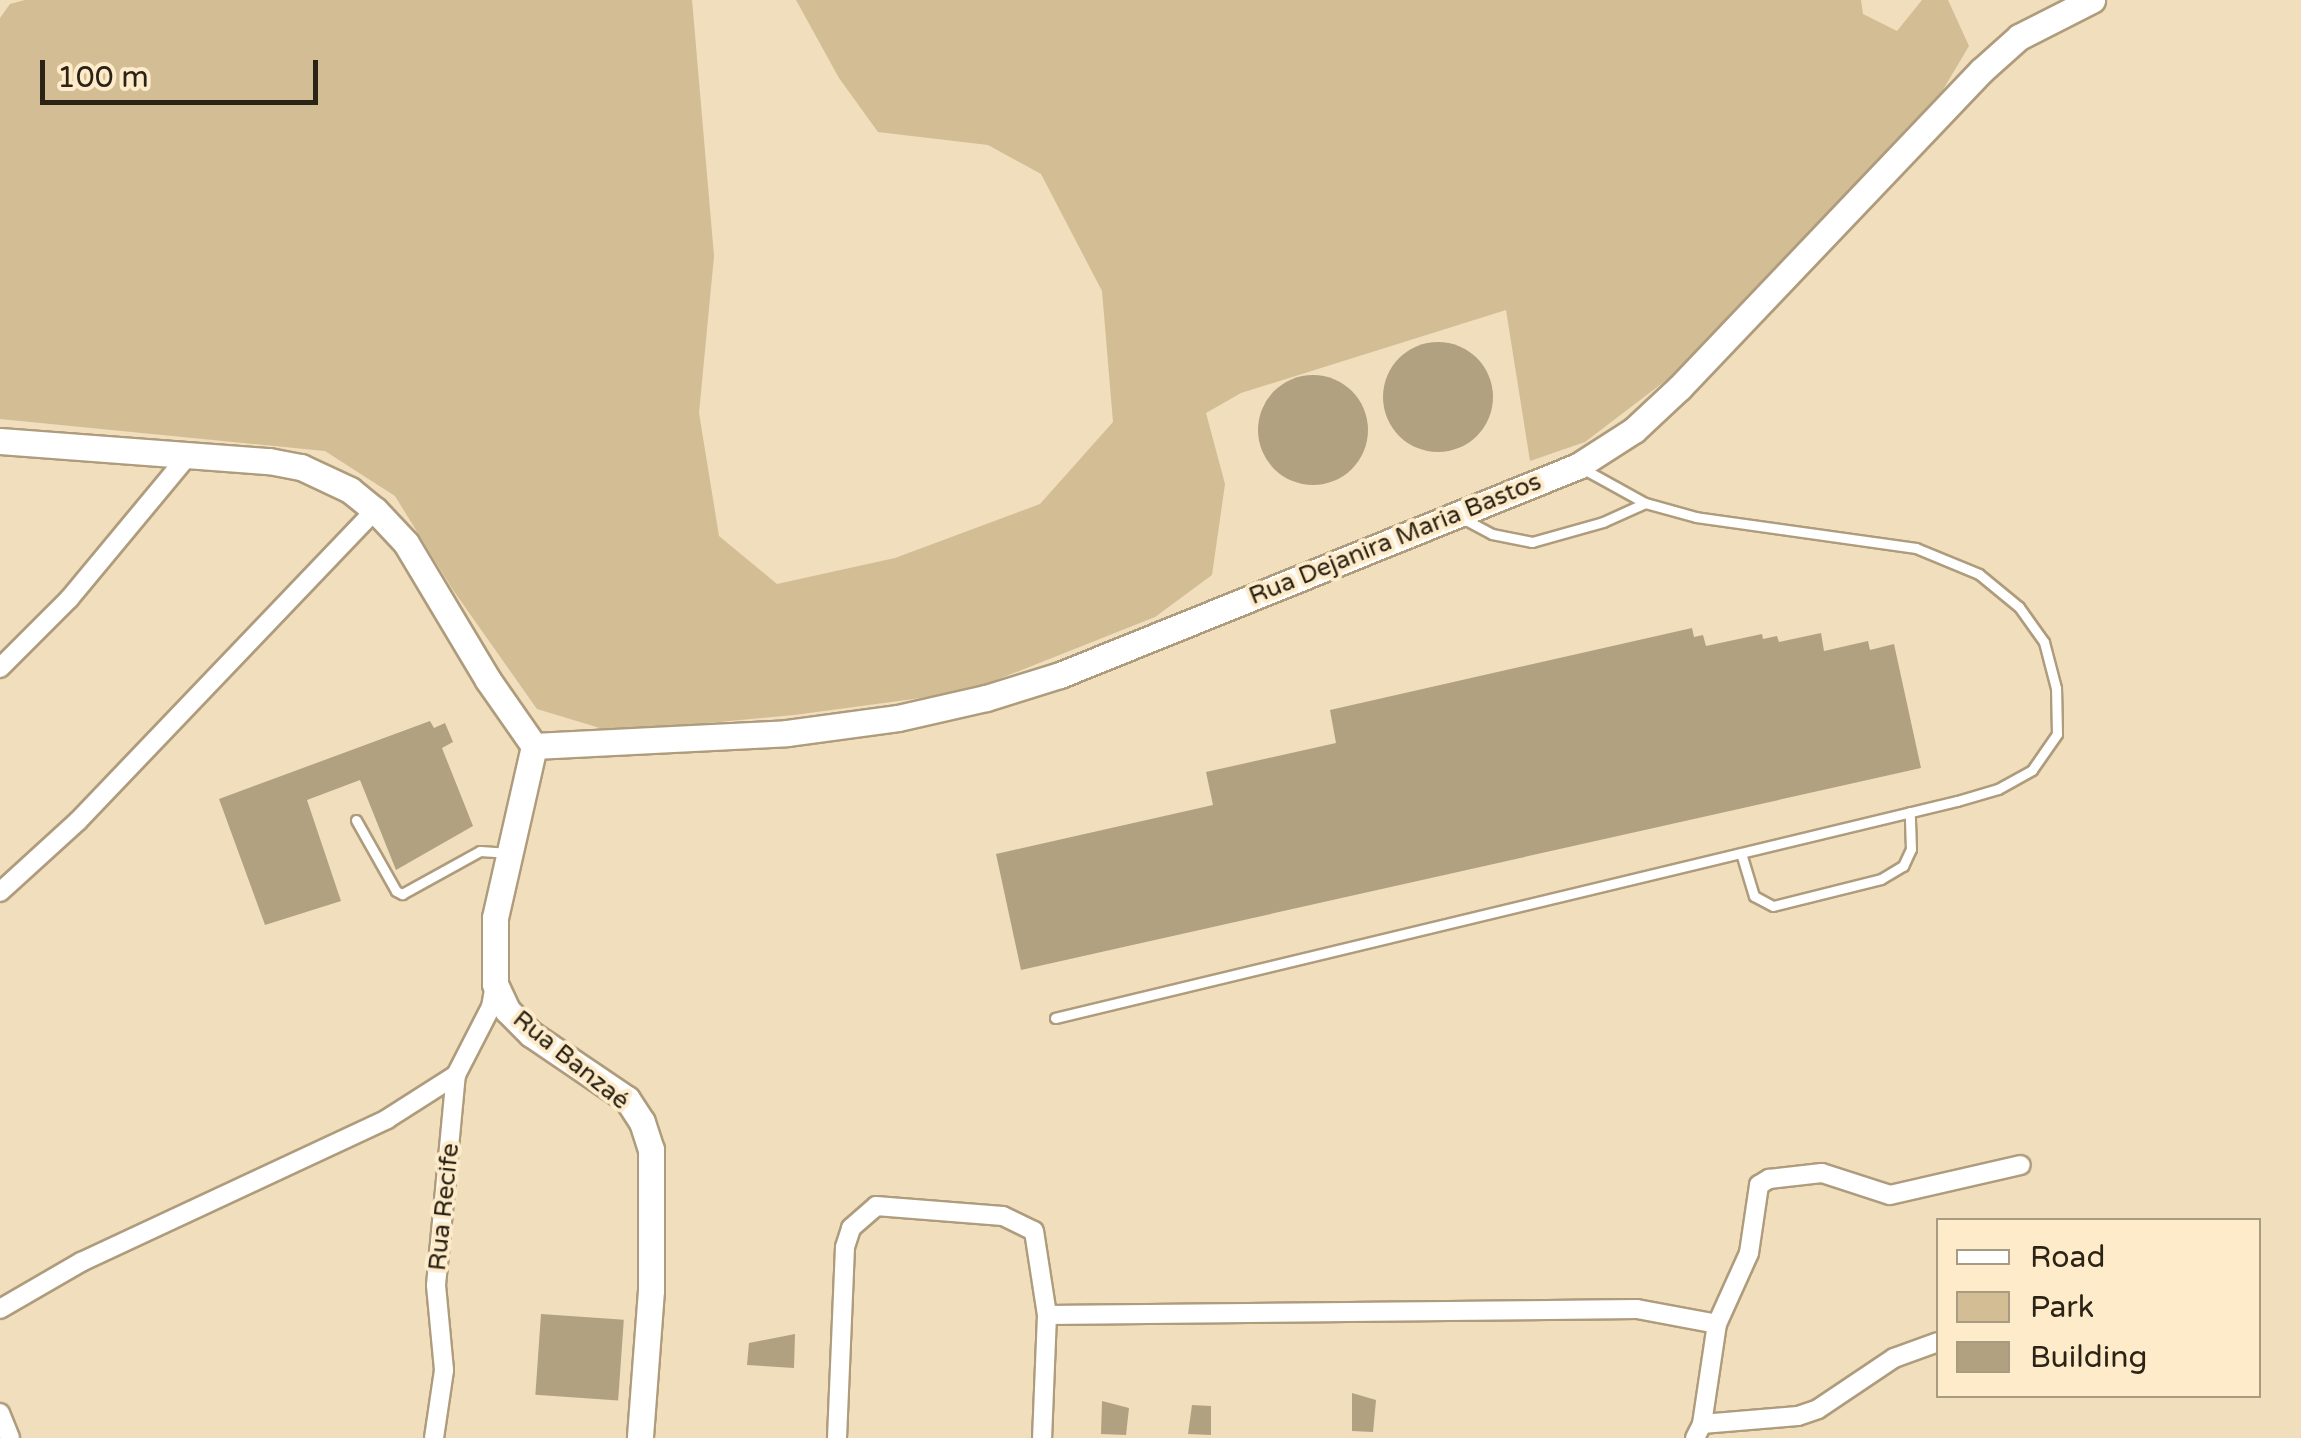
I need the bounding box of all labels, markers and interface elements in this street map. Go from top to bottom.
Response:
scale bar [45,40,322,102]
text: 100 m [57,59,149,96]
street label: Rua Dejanira Maria Bastos [1245,467,1545,611]
street label: Rua Banzaé [507,1004,635,1116]
street label: Rua Recife [422,1142,466,1272]
legend [1936,1218,2261,1398]
text: Road [2030,1239,2105,1276]
text: Park [2030,1289,2094,1326]
text: Building [2030,1339,2147,1376]

